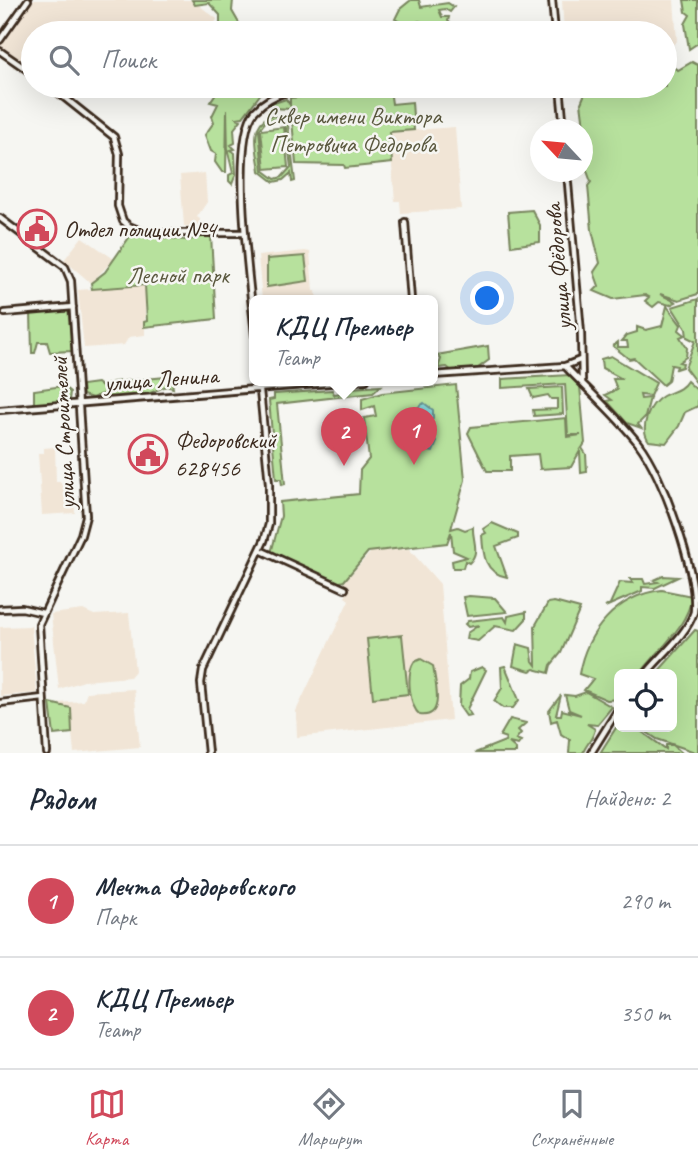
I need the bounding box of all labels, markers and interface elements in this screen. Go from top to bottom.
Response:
search box [21,21,677,98]
icon: search [45,41,83,79]
text: Поиск [101,43,156,76]
park label: Сквер имени Виктора Петровича Федорова [264,101,443,159]
north arrow [530,119,593,182]
street label: улица Фёдорова [537,200,579,334]
public building icon: Отдел полиции №4 [16,208,58,250]
place label: Отдел полиции №4 [64,214,218,244]
park label: Лесной парк [127,260,231,290]
your location [470,281,504,315]
popup [249,295,438,386]
text: КДЦ Премьер [275,310,412,343]
text: Театр [275,343,320,372]
street label: улица Строителей [44,354,82,512]
street label: улица Ленина [101,360,221,398]
pin: 1 [391,407,437,465]
pin: 2 [321,408,367,466]
place label: Федоровский 628456 [175,425,278,483]
public building icon: Федоровский 628456 [127,433,169,475]
map controls [614,669,677,732]
button: locate [614,669,677,732]
text: Рядом [28,780,95,818]
text: Найдено: 2 [584,784,670,813]
text: Мечта Федоровского [95,870,294,903]
text: 1 [46,887,56,916]
text: 290 m [621,887,670,916]
text: Парк [95,903,136,932]
text: КДЦ Премьер [95,982,233,1015]
text: 2 [46,999,56,1028]
text: 350 m [621,999,670,1028]
text: Театр [95,1015,140,1044]
tab: Карта [85,1085,128,1151]
tab: Маршрут [298,1085,361,1151]
tab: Сохранённые [531,1085,613,1151]

